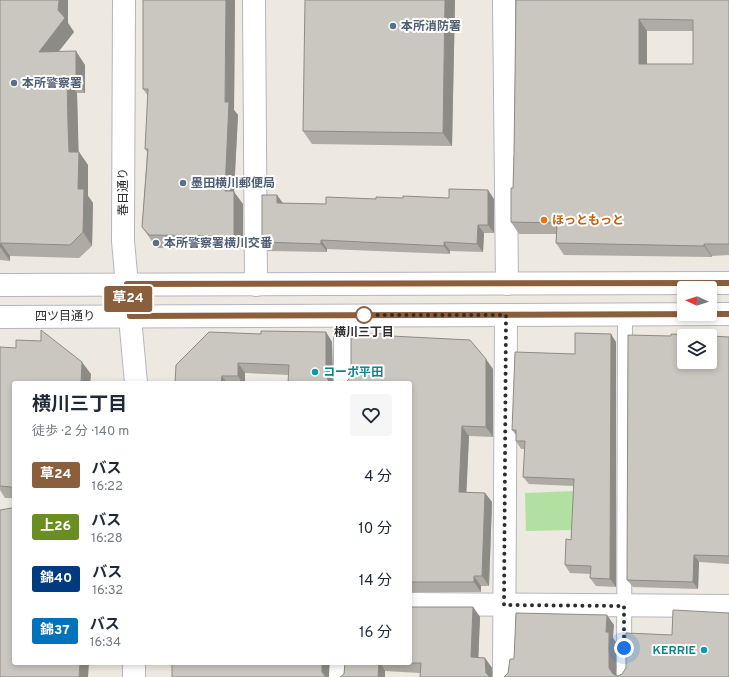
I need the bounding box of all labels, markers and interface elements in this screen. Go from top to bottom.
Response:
place label: 本所消防署 [401,19,461,35]
marker: 本所消防署 [388,21,398,31]
place label: 本所警察署 [22,76,82,92]
marker: 本所警察署 [9,78,19,88]
street label: 春日通り [116,168,132,216]
place label: 墨田横川郵便局 [191,176,275,192]
marker: 墨田横川郵便局 [178,178,188,188]
place label: ほっともっと [552,213,624,229]
marker: ほっともっと [539,215,549,225]
place label: 本所警察署横川交番 [164,236,273,252]
marker: 本所警察署横川交番 [151,238,161,248]
north arrow [677,281,717,321]
map controls [677,281,717,369]
line badge: 草24 [105,286,151,312]
text: 草24 [112,290,144,307]
marker: 横川三丁目 [355,306,373,324]
street label: 四ツ目通り [35,309,95,325]
place label: 横川三丁目 [334,325,394,341]
button: layers [677,329,717,369]
place label: コーポ平田 [323,365,383,381]
marker: コーポ平田 [310,367,320,377]
text: 横川三丁目 [32,393,127,417]
button: heart [350,394,392,436]
text: 徒歩 · 2 分 · 140 m [32,424,129,440]
text: バス [92,460,122,479]
text: 草24 [40,466,72,483]
text: 4 分 [364,468,392,487]
text: 16:22 [92,479,123,495]
text: バス [91,512,121,531]
text: 上26 [40,518,71,535]
text: 10 分 [358,520,392,539]
text: 16:28 [91,531,123,547]
text: バス [92,564,122,583]
text: 錦40 [40,570,72,587]
text: 14 分 [359,572,392,591]
text: 16:32 [92,583,123,599]
text: バス [90,616,120,635]
text: 錦37 [40,622,70,639]
text: 16 分 [359,624,392,643]
text: 16:34 [90,635,121,651]
your location [614,638,634,658]
place label: KERRIE [653,643,696,659]
marker: KERRIE [699,645,709,655]

